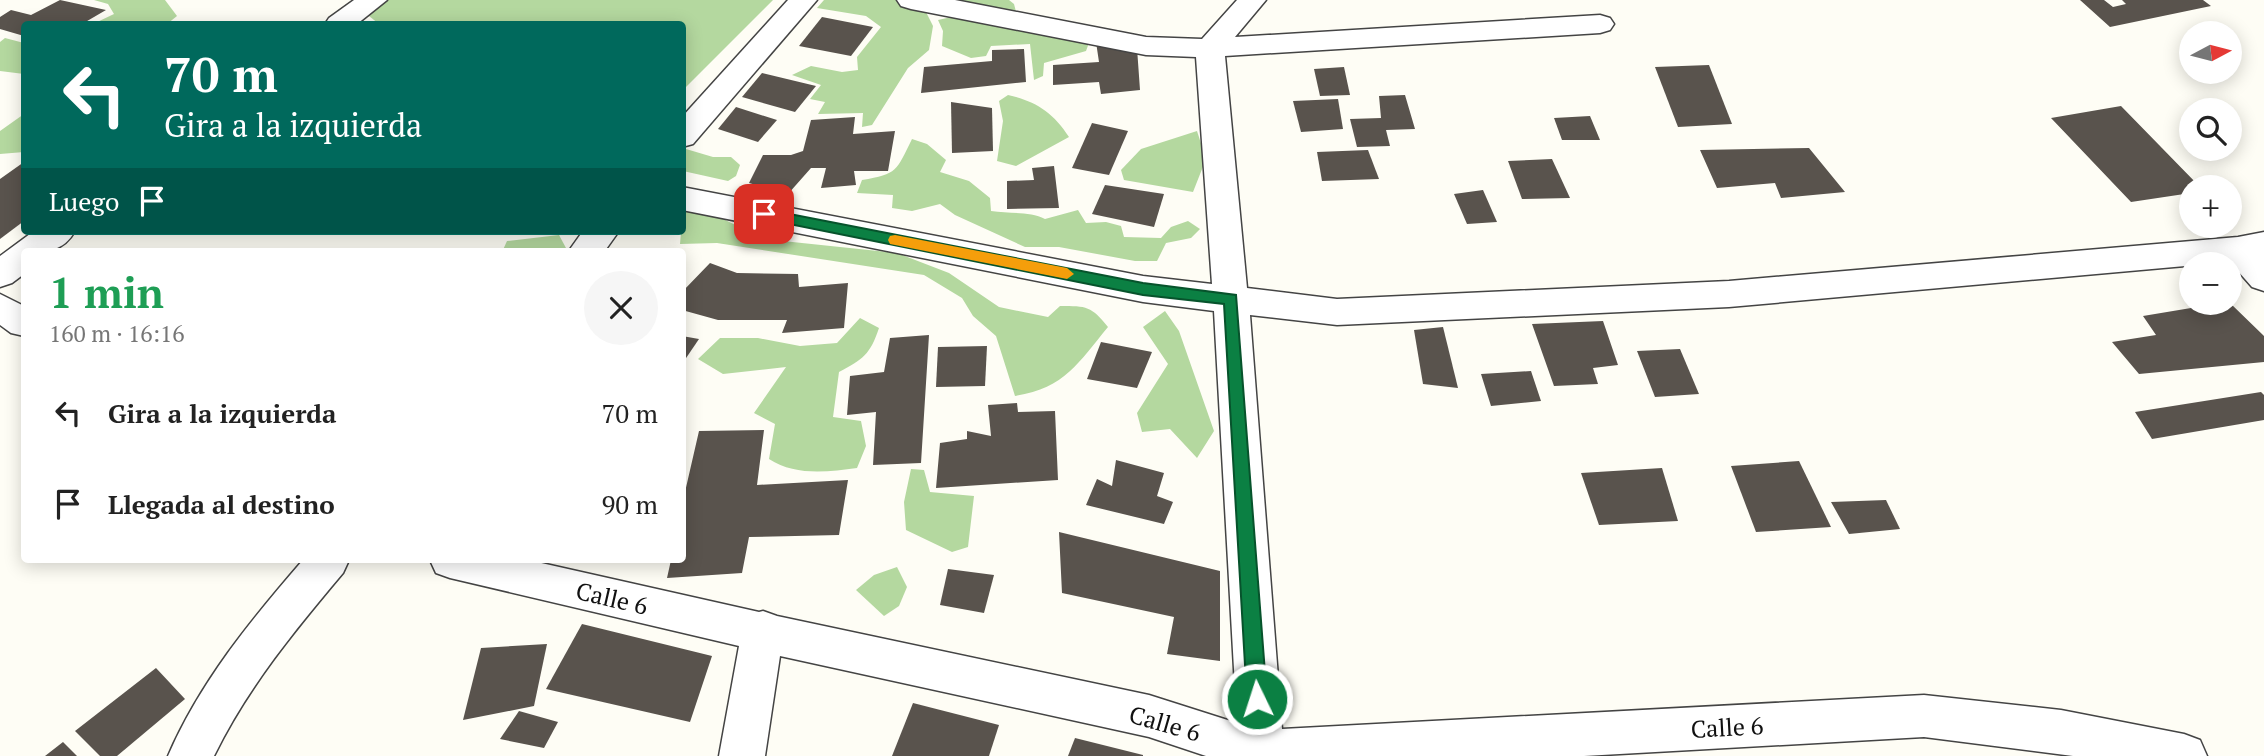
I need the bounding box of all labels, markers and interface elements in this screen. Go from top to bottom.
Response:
north arrow [2179,21,2242,84]
map controls [2179,21,2242,315]
text: 70 m [164,41,278,106]
icon: left [49,49,140,140]
button: search [2179,98,2242,161]
text: Gira a la izquierda [164,104,422,146]
button: + [2179,175,2242,238]
icon: arrive [133,182,171,220]
text: Luego [49,184,119,218]
pin [734,184,794,244]
icon: arrive [745,195,783,233]
button: − [2179,252,2242,315]
text: 1 min [49,264,164,320]
button: close [584,271,658,345]
text: 160 m · 16:16 [49,318,184,349]
icon: left [49,394,87,432]
text: Gira a la izquierda [108,396,336,430]
text: 70 m [602,396,658,430]
icon: arrive [49,485,87,523]
text: Llegada al destino [108,487,335,521]
text: 90 m [602,487,658,521]
street label: Calle 6 [573,574,651,622]
position arrow [1220,662,1294,736]
street label: Calle 6 [1126,698,1205,748]
street label: Calle 6 [1690,709,1764,745]

